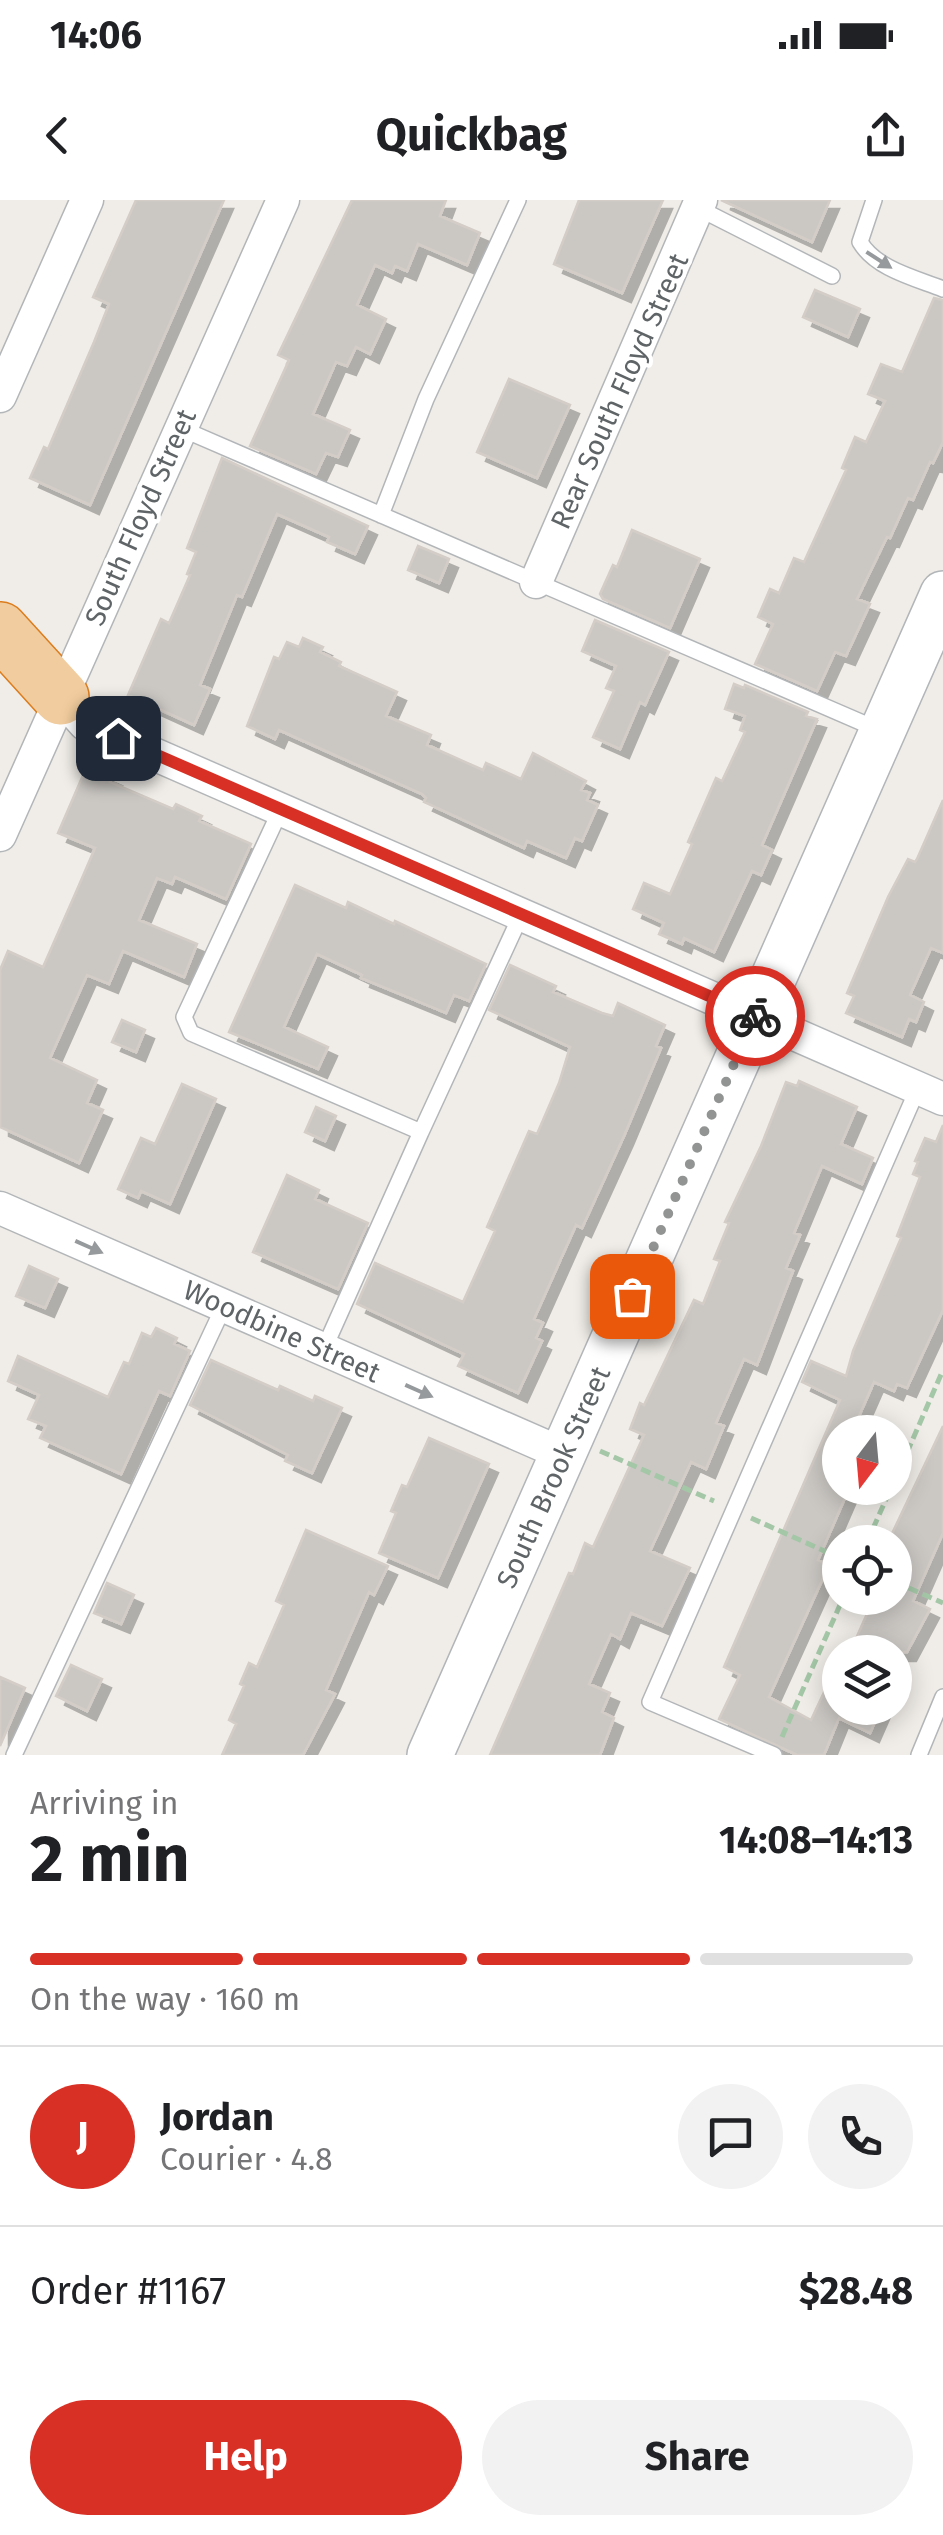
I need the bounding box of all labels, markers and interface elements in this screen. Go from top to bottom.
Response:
text: 14:06 [50,12,142,58]
icon: back [30,108,85,163]
text: Quickbag [376,108,567,162]
icon: share [858,108,913,163]
street label: Rear South Floyd Street [544,247,696,534]
one-way arrow [865,250,892,268]
street label: South Floyd Street [78,403,203,631]
pin [76,696,161,781]
icon: home [91,711,146,766]
courier [705,966,805,1066]
icon: bike [728,989,783,1044]
one-way arrow [74,1239,104,1255]
pin [590,1254,675,1339]
icon: bag [605,1269,660,1324]
street label: Woodbine Street [178,1273,386,1390]
street label: South Brook Street [490,1360,618,1593]
one-way arrow [404,1383,434,1399]
north arrow [822,1415,912,1505]
map controls [822,1415,912,1725]
button: locate [822,1525,912,1615]
button: layers [822,1635,912,1725]
text: Arriving in [30,1784,178,1822]
text: 14:08–14:13 [719,1817,913,1863]
text: 2 min [30,1820,190,1898]
text: On the way · 160 m [30,1980,300,2018]
button: chat [678,2084,783,2189]
button: phone [808,2084,913,2189]
text: Jordan [160,2094,274,2140]
text: J [76,2113,89,2159]
text: Courier · 4.8 [160,2140,333,2178]
text: Order #1167 [30,2268,226,2314]
text: $28.48 [799,2268,913,2314]
button: Help [30,2400,462,2515]
button: Share [482,2400,913,2515]

